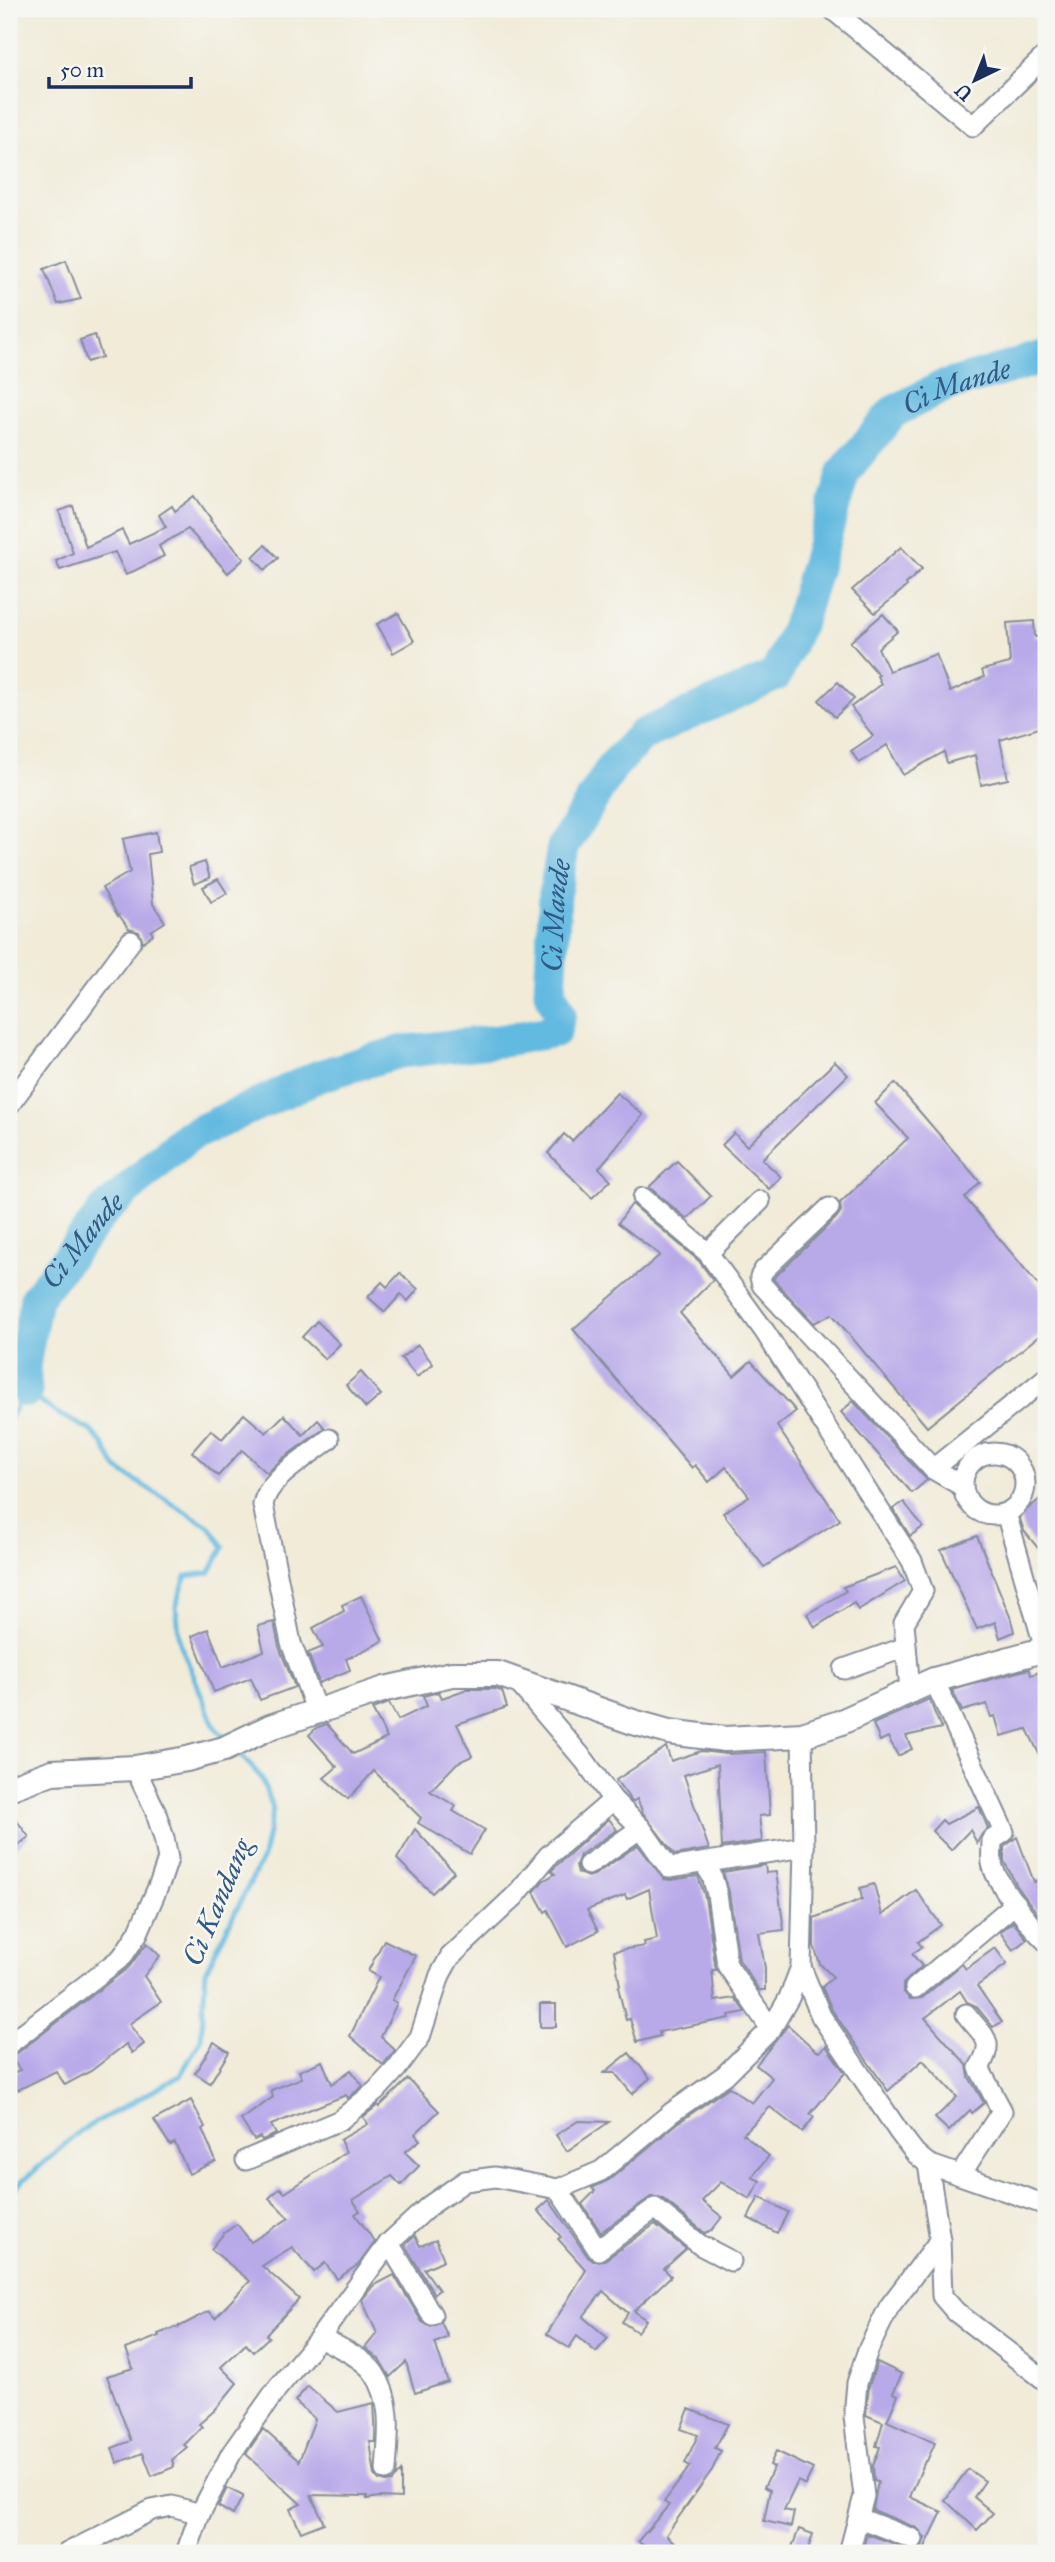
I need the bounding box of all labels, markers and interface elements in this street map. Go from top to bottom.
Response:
scale bar [49,46,191,90]
north arrow [940,46,1010,116]
text: 50 m [60,57,105,83]
text: U [950,78,977,106]
water label: Ci Mande [896,351,1015,422]
water label: Ci Mande [534,856,578,973]
water label: Ci Mande [33,1184,131,1295]
water label: Ci Kandang [175,1832,260,1971]

